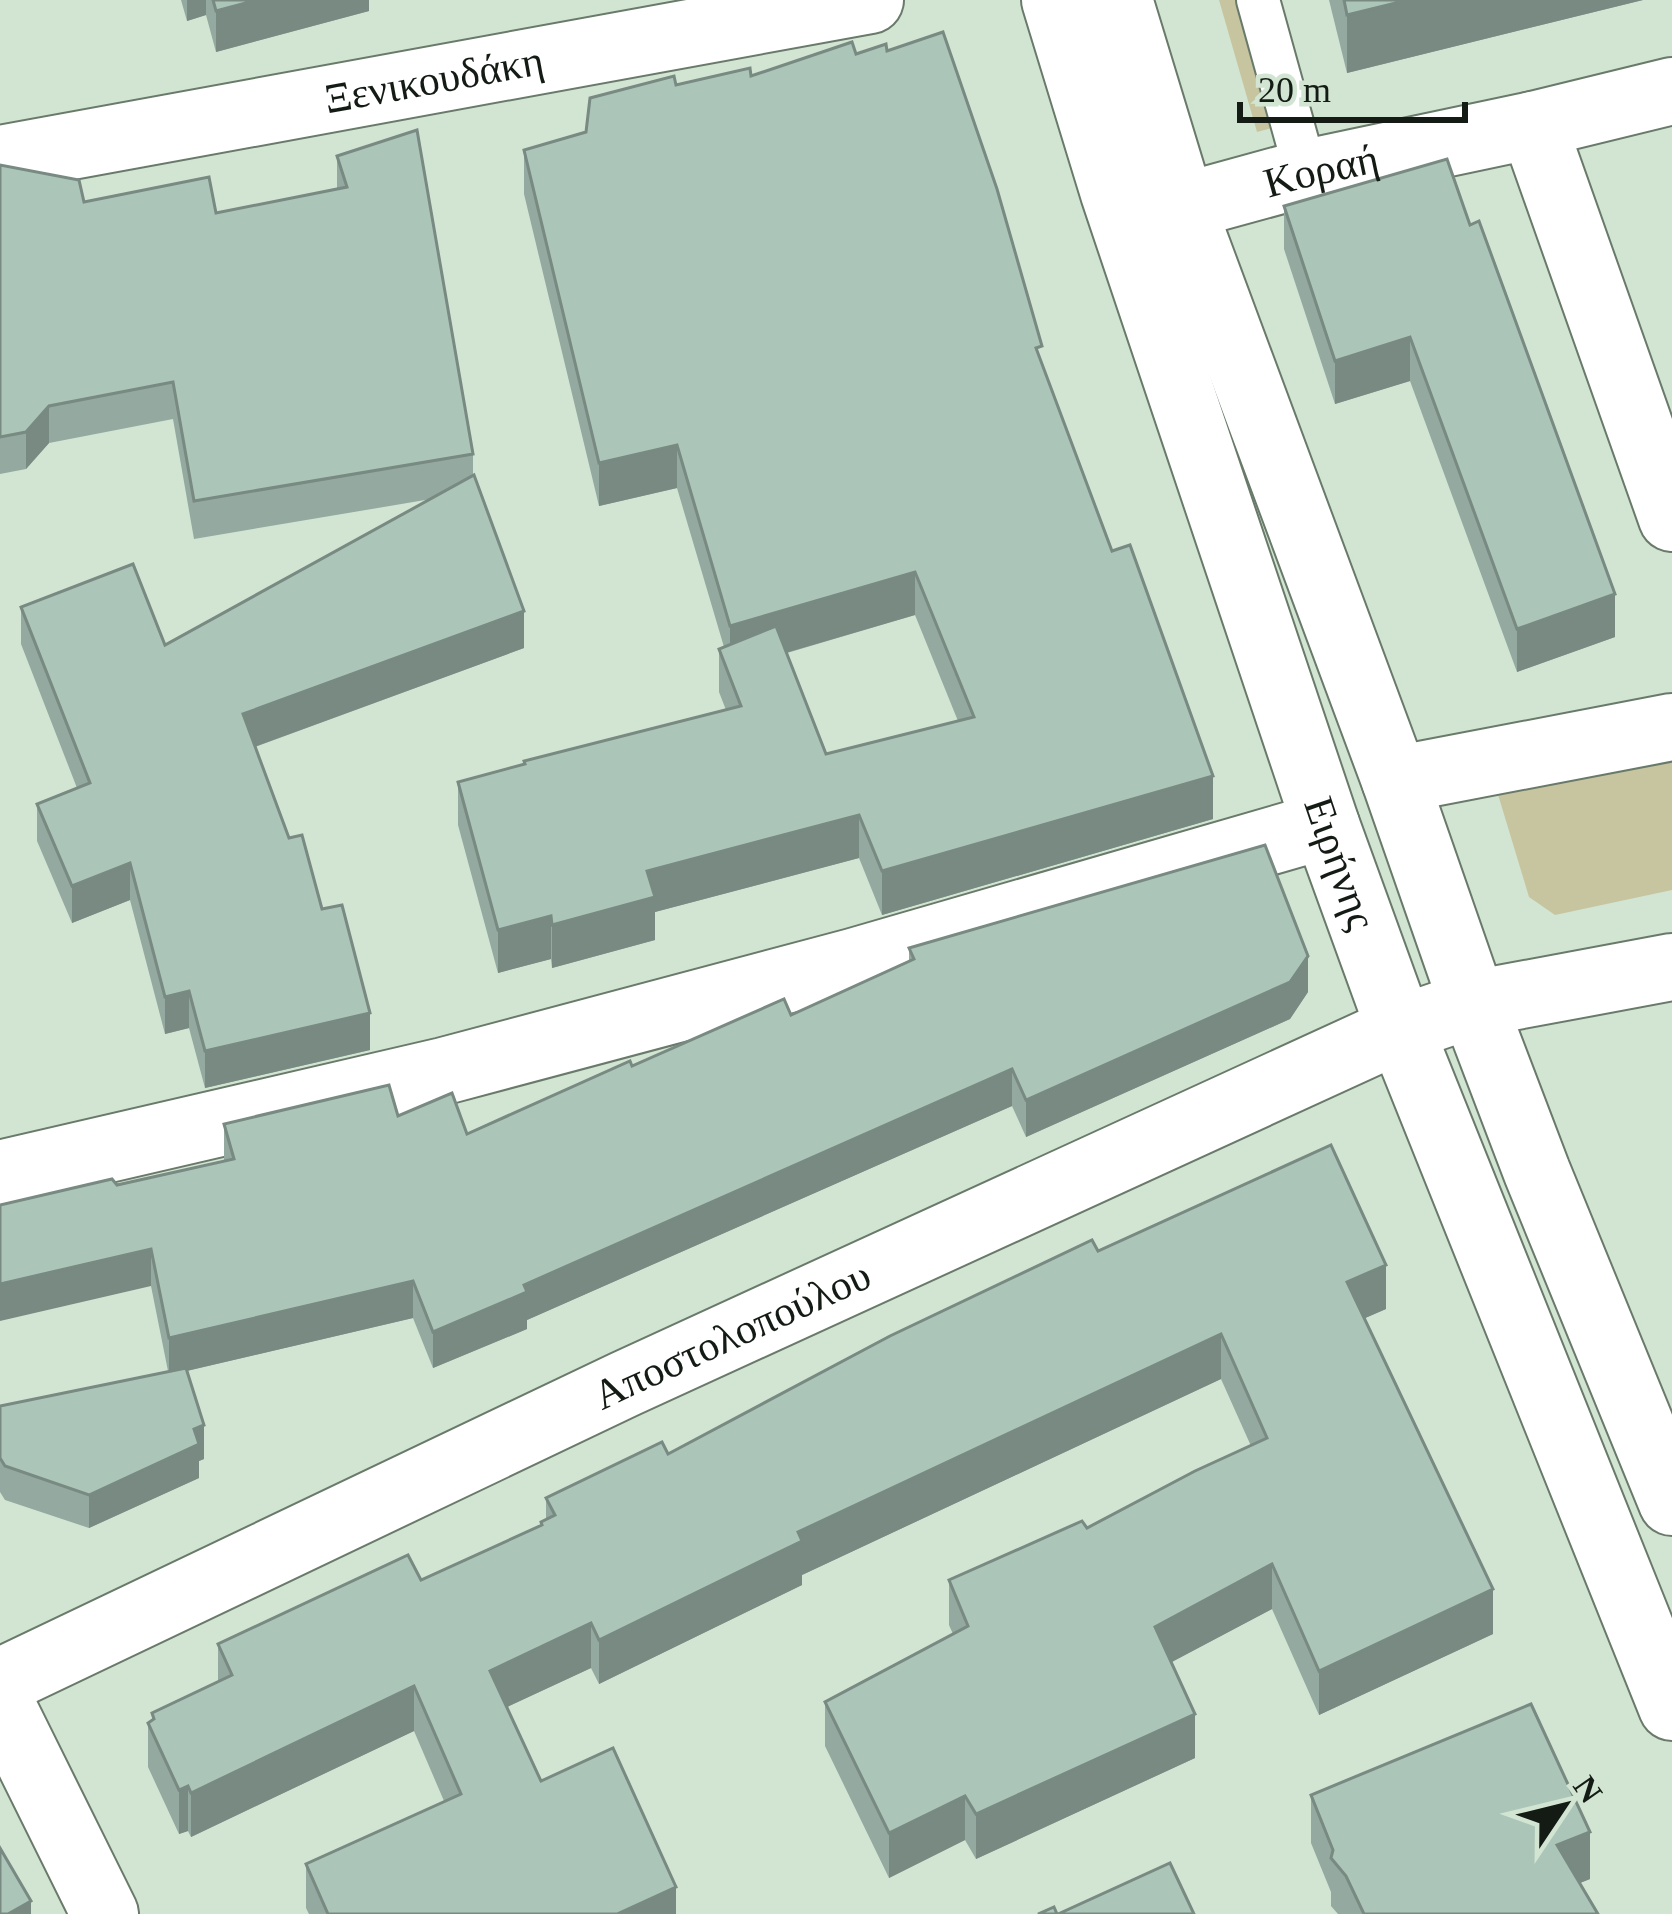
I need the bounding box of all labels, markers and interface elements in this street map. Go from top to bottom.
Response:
street label: Ξενικουδάκη [321,37,547,122]
scale bar [1240,48,1465,122]
text: 20 m [1258,70,1331,110]
street label: Κοραή [1259,135,1383,206]
street label: Ειρήνης [1295,791,1385,936]
street label: Αποστολοπούλου [586,1252,878,1419]
north arrow [1504,1746,1624,1866]
text: N [1566,1769,1609,1810]

